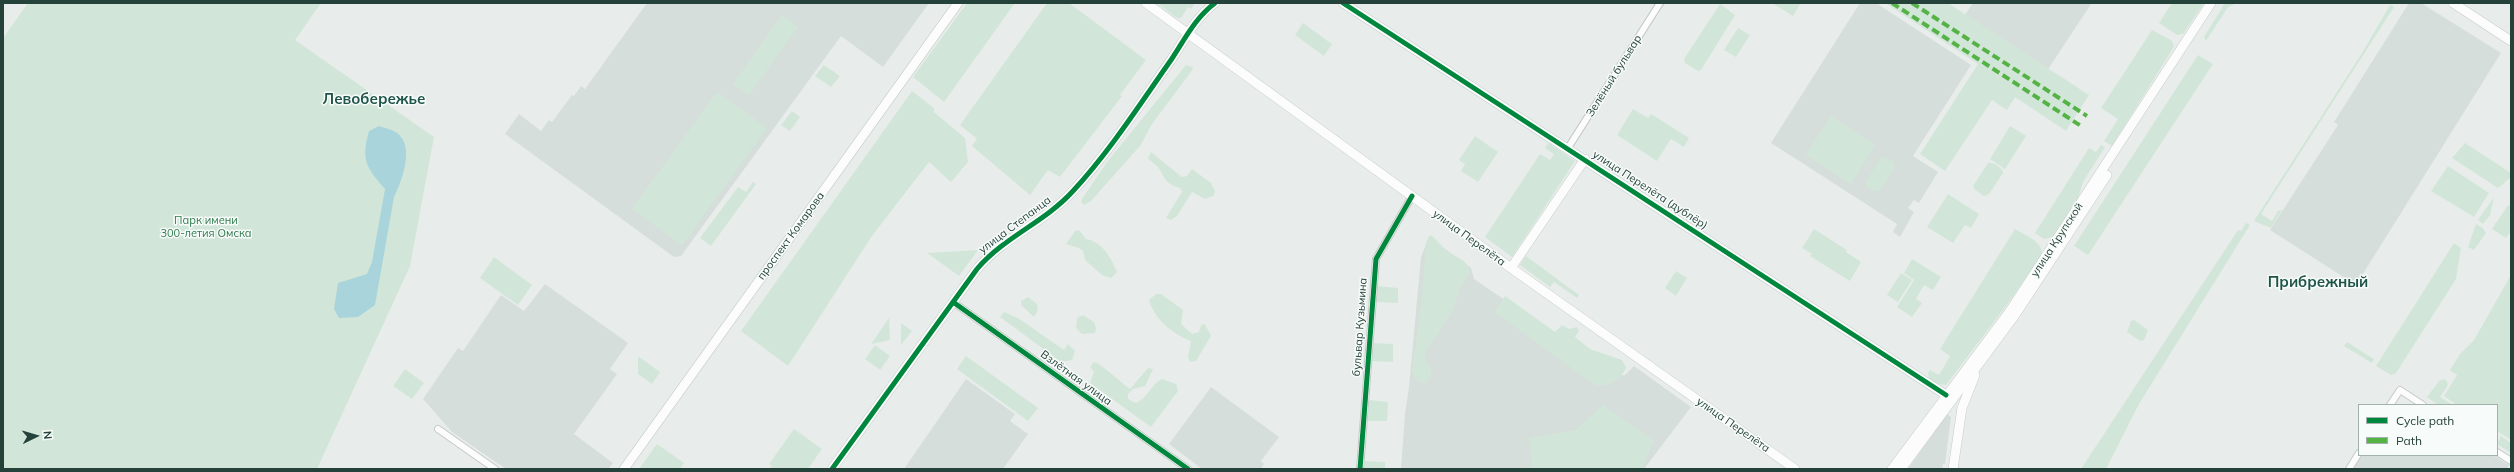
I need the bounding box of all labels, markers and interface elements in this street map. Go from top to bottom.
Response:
street label: Зелёный бульвар [1583,33,1645,119]
district label: Левобережье [323,90,425,108]
street label: улица Перелёта (дублёр) [1590,148,1710,232]
street label: проспект Комарова [755,190,827,282]
street label: улица Степанца [976,194,1054,256]
street label: улица Крупской [2028,200,2086,280]
street label: улица Перелёта [1430,207,1508,269]
park label: Парк имени 300-летия Омска [160,214,252,240]
district label: Прибрежный [2268,273,2368,291]
street label: бульвар Кузьмина [1350,277,1370,377]
street label: Взлётная улица [1038,348,1114,408]
street label: улица Перелёта [1694,395,1772,455]
legend [2358,404,2498,456]
text: Cycle path [2396,413,2454,428]
north arrow [16,416,56,456]
text: N [41,430,55,440]
text: Path [2396,433,2422,448]

